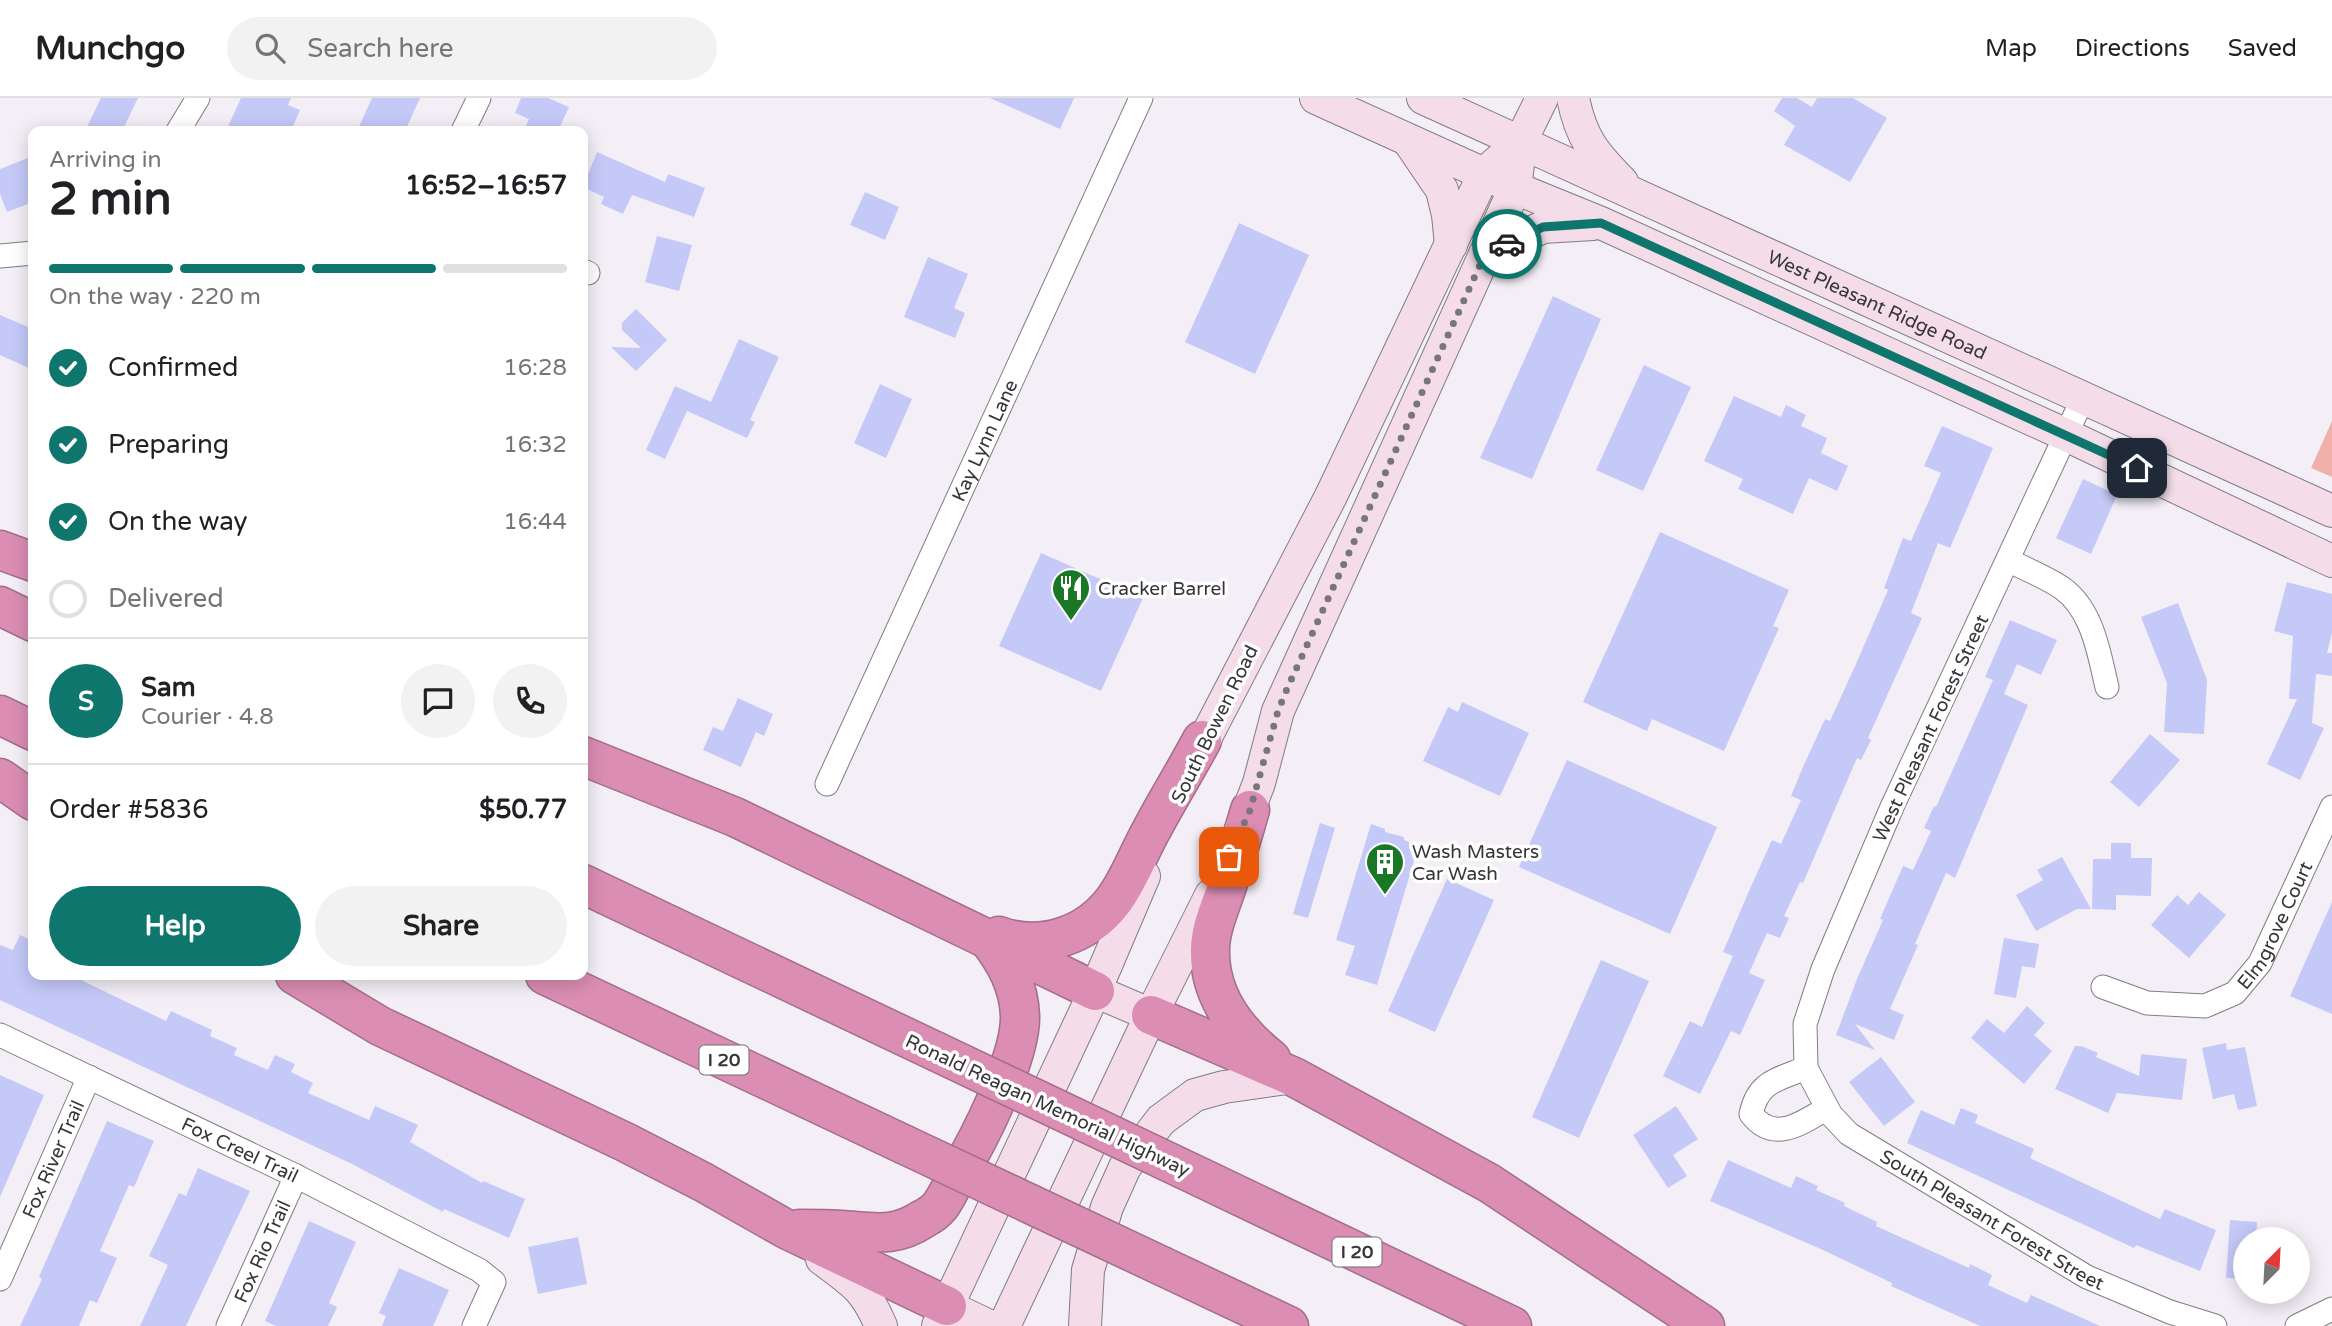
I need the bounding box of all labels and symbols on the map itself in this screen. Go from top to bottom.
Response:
courier [1472,209,1542,279]
street label: West Pleasant Ridge Road [1764,246,1990,365]
street label: Kay Lynn Lane [948,376,1023,505]
pin [2107,438,2167,498]
restaurant icon: Cracker Barrel [1050,567,1092,622]
place label: Cracker Barrel [1098,578,1226,600]
street label: West Pleasant Forest Street [1868,611,1993,846]
street label: South Bowen Road [1167,642,1263,807]
pin [1199,827,1259,887]
building icon: Wash Masters Car Wash [1364,841,1406,896]
place label: Wash Masters Car Wash [1412,841,1539,885]
street label: Elmgrove Court [2233,858,2317,994]
street label: Ronald Reagan Memorial Highway [902,1030,1193,1182]
road number: I 20 [700,1045,748,1074]
street label: Fox River Trail [18,1097,89,1222]
street label: Fox Creel Trail [178,1113,302,1187]
street label: South Pleasant Forest Street [1876,1145,2107,1295]
street label: Fox Rio Trail [230,1197,295,1306]
north arrow [2233,1227,2310,1304]
road number: I 20 [1332,1238,1382,1266]

